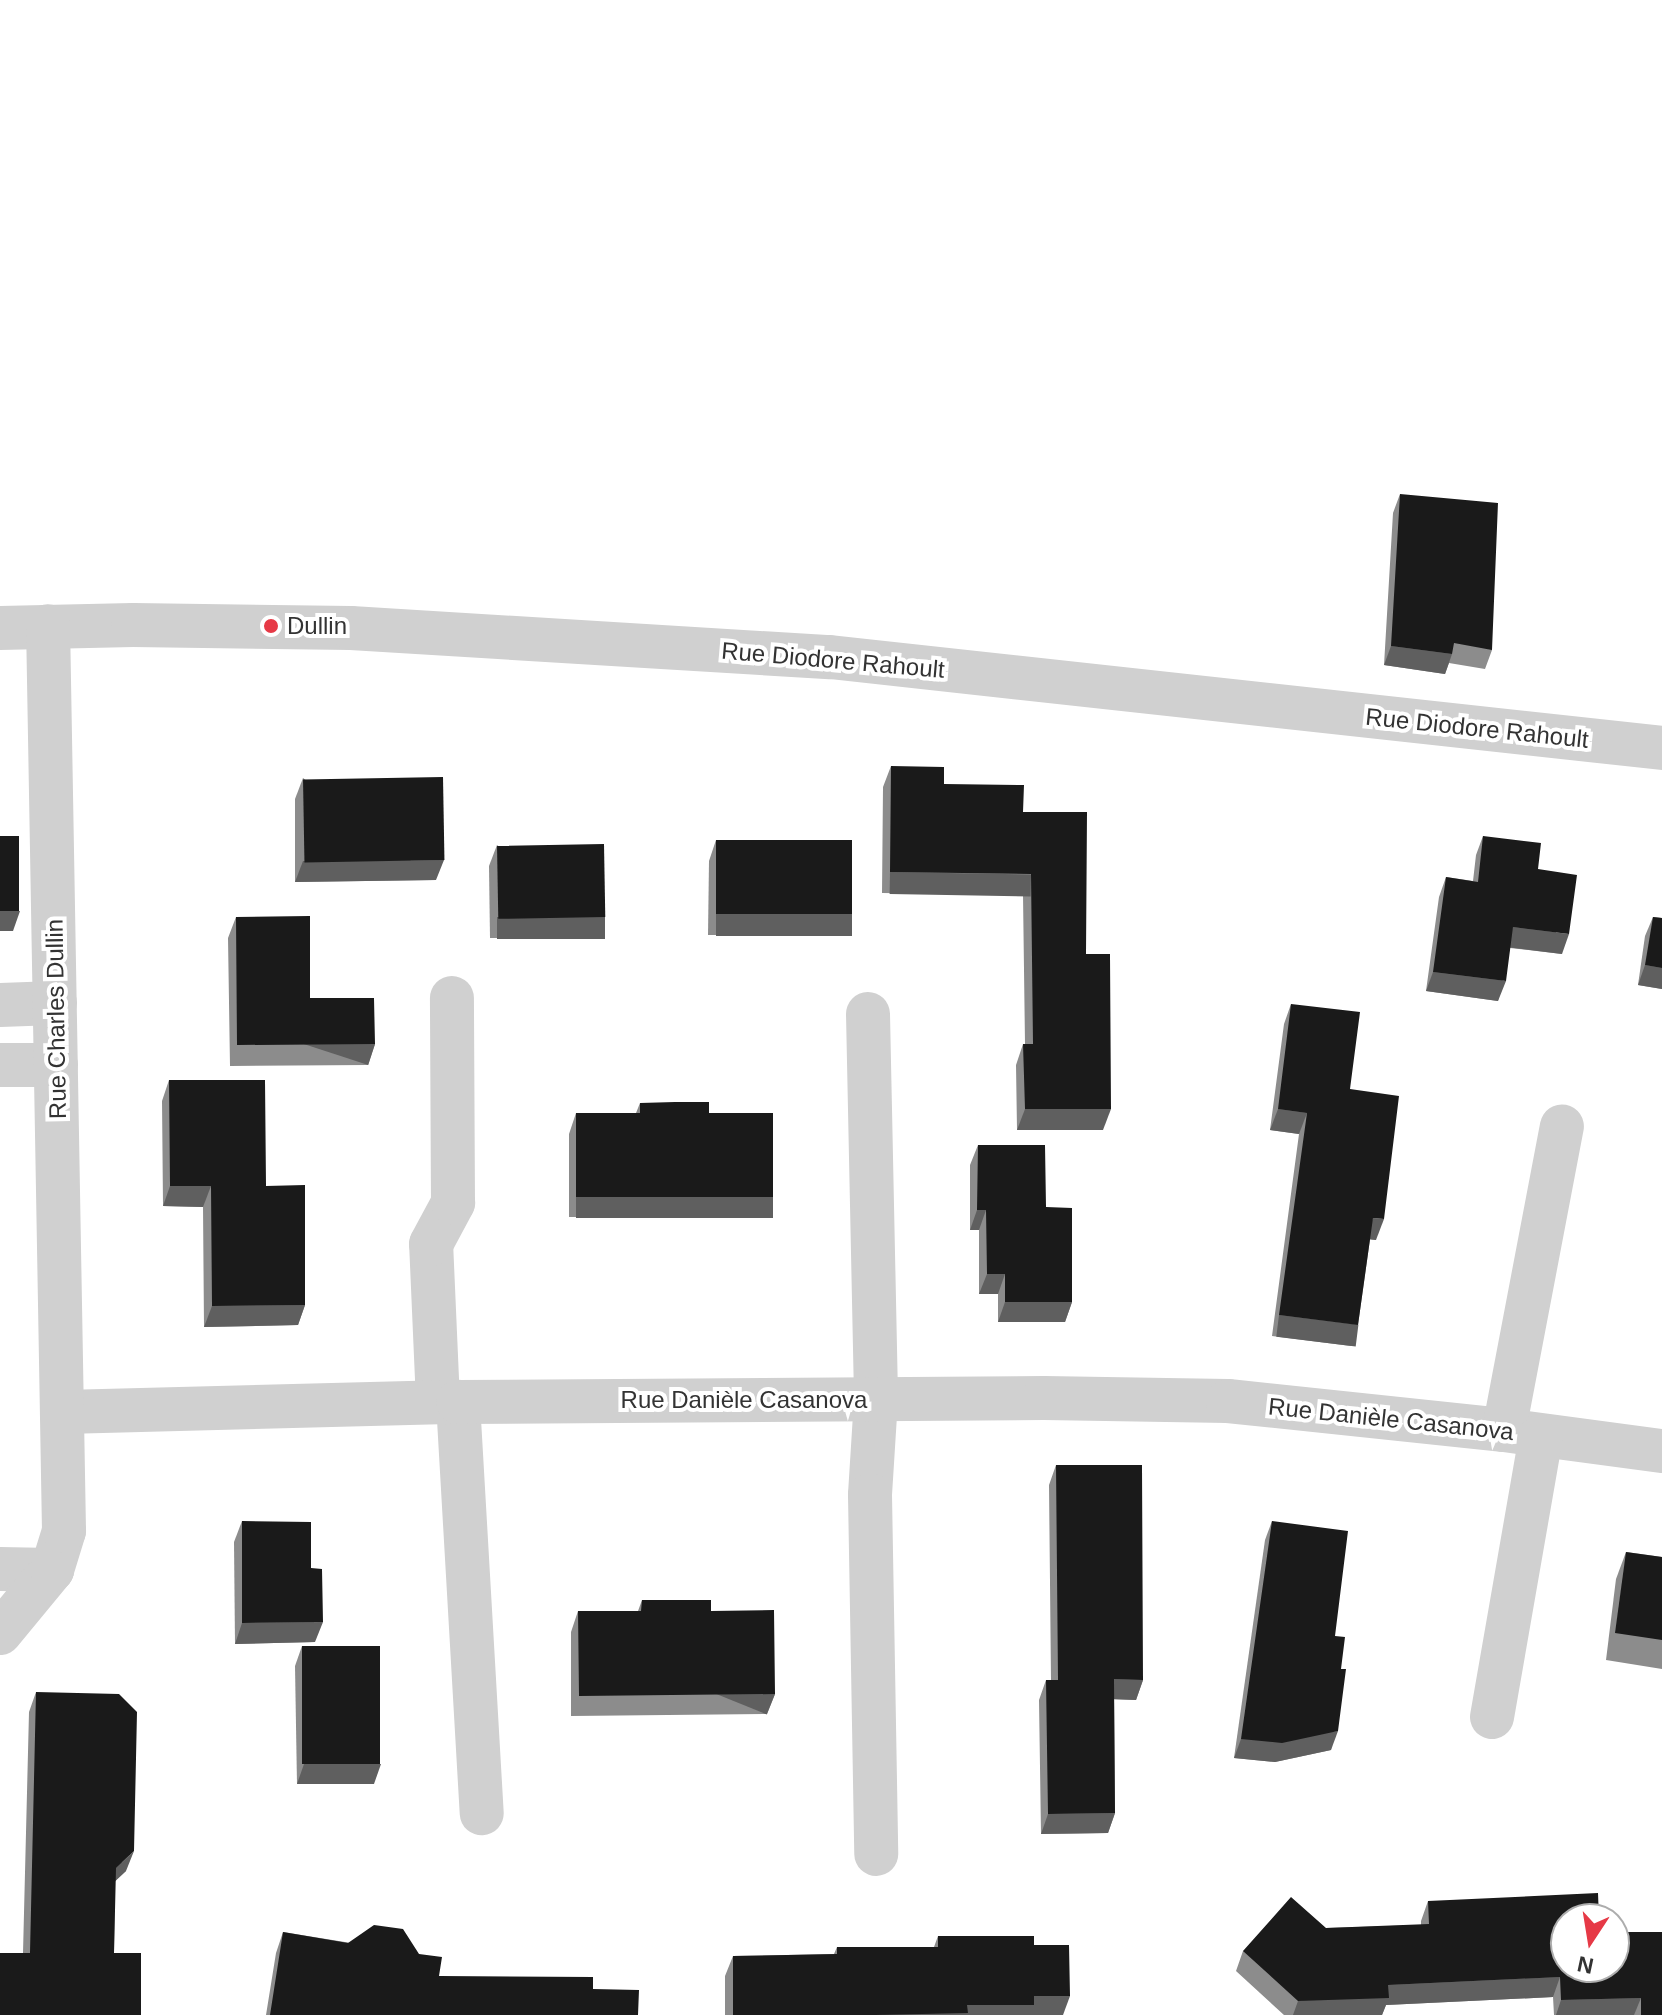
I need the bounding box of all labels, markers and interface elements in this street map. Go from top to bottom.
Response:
place label: Dullin [287,612,347,640]
marker: Dullin [262,617,280,635]
street label: Rue Diodore Rahoult [720,636,946,684]
street label: Rue Diodore Rahoult [1364,702,1590,754]
street label: Rue Charles Dullin [40,919,72,1119]
street label: Rue Danièle Casanova [621,1386,867,1414]
street label: Rue Danièle Casanova [1267,1392,1515,1446]
north arrow [1550,1903,1630,1983]
text: N [1575,1951,1596,1979]

